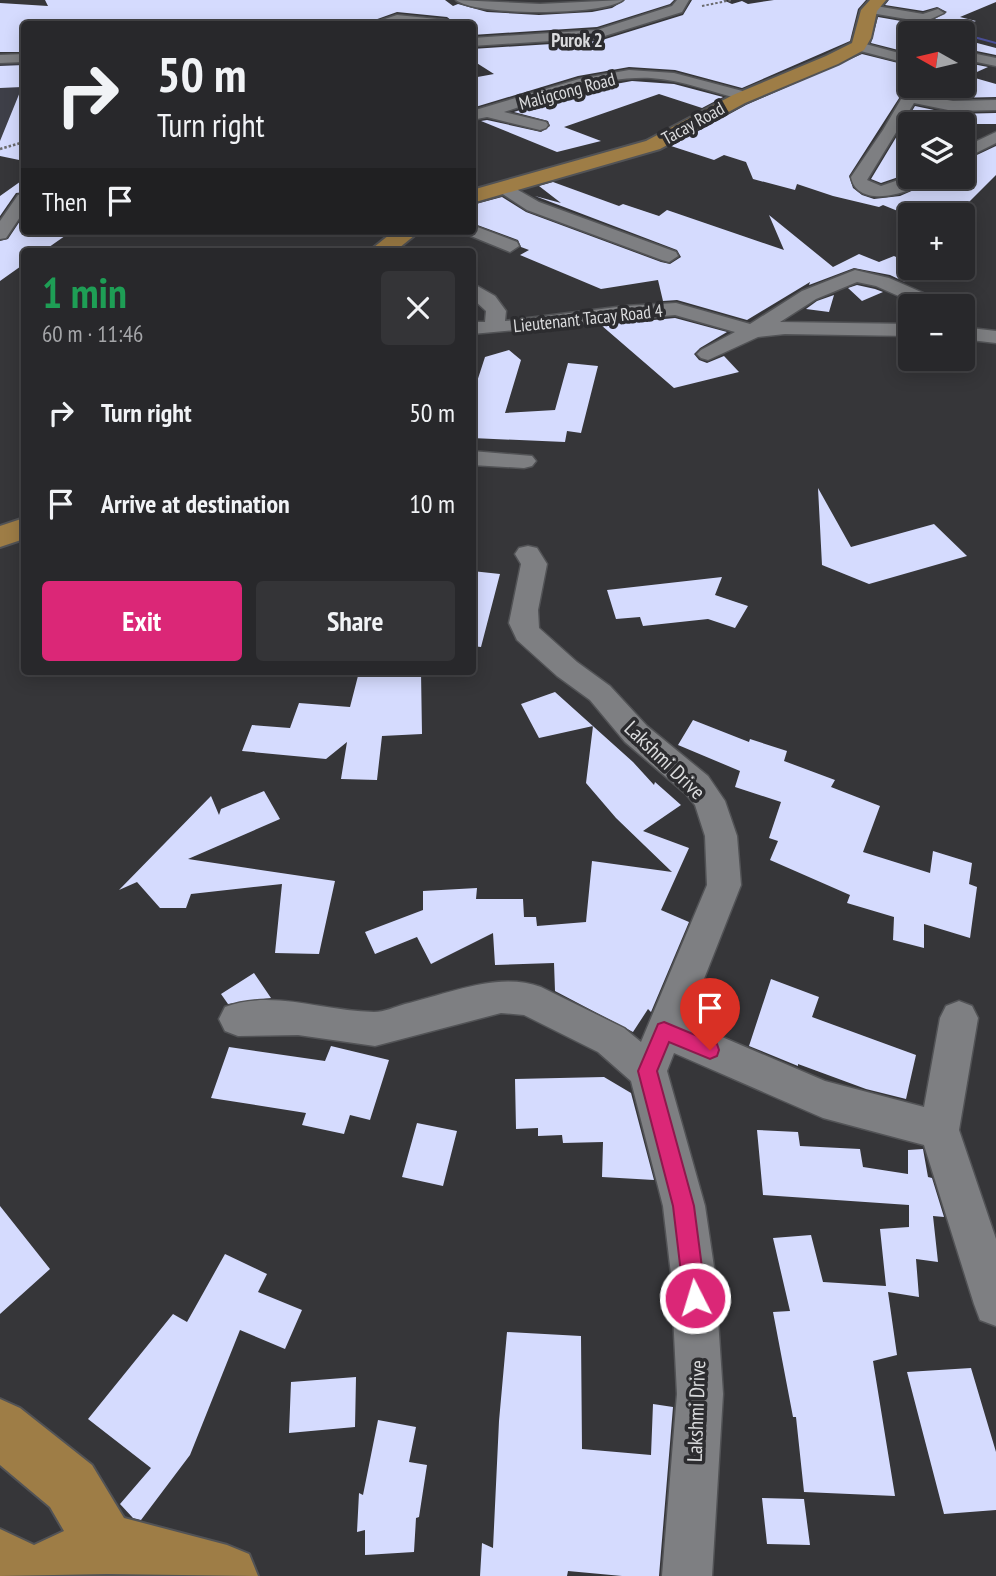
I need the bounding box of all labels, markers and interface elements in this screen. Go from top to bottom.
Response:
north arrow [898,21,975,98]
map controls [898,21,975,371]
district label: Purok 2 [551,28,603,52]
text: 50 m [157,42,246,106]
icon: right [42,49,133,140]
street label: Maligcong Road [516,67,618,115]
street label: Tacay Road [658,96,728,150]
text: Turn right [157,104,265,146]
button: layers [898,112,975,189]
icon: arrive [101,182,139,220]
text: Then [42,185,87,218]
button: + [898,203,975,280]
text: 1 min [42,265,127,320]
button: close [381,271,455,345]
button: − [898,294,975,371]
street label: Lieutenant Tacay Road 4 [512,299,664,337]
text: 60 m · 11:46 [42,319,143,348]
icon: right [42,394,80,432]
text: Turn right [101,396,192,429]
text: 50 m [409,396,455,429]
icon: arrive [42,485,80,523]
text: Arrive at destination [101,487,290,520]
text: 10 m [409,487,455,520]
button: Exit [42,581,242,661]
button: Share [256,581,455,661]
street label: Lakshmi Drive [619,715,711,805]
pin [680,978,740,1050]
icon: arrive [691,989,729,1027]
position arrow [658,1261,732,1335]
street label: Lakshmi Drive [681,1359,711,1463]

